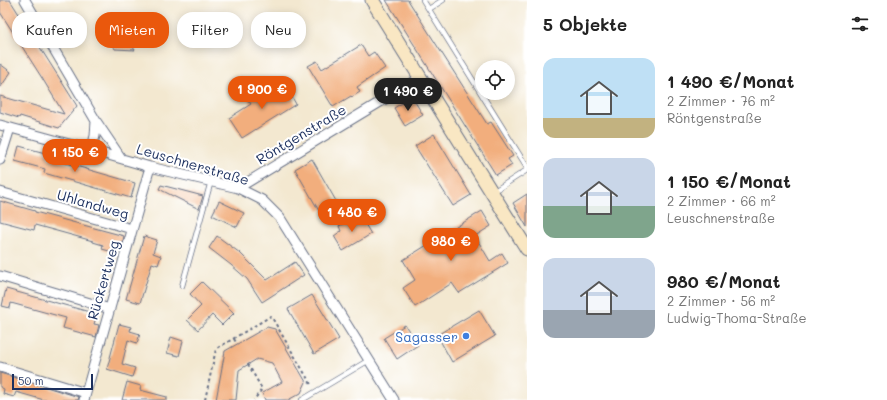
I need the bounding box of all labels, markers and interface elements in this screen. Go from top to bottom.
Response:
chip: Kaufen [12,12,87,48]
chip: Mieten [95,12,169,48]
chip: Filter [177,12,243,48]
chip: Neu [251,12,306,48]
text: 5 Objekte [543,13,627,35]
icon: filters [849,13,871,35]
map controls [475,60,515,100]
button: locate [475,60,515,100]
text: 1 490 €/Monat [667,70,794,92]
icon: home [575,74,623,122]
pin: 1 900 € [225,76,299,110]
pin: 1 490 € [371,78,445,112]
text: 1 900 € [237,80,287,97]
text: 1 490 € [383,82,433,99]
text: 2 Zimmer · 76 m² [667,92,775,109]
street label: Röntgenstraße [252,100,350,168]
text: Röntgenstraße [667,109,762,126]
pin: 1 150 € [38,139,112,173]
street label: Leuschnerstraße [134,139,252,189]
text: 1 150 € [51,143,99,160]
text: 1 150 €/Monat [667,170,791,192]
icon: home [575,174,623,222]
street label: Uhlandweg [55,185,131,223]
text: 2 Zimmer · 66 m² [667,192,776,209]
pin: 1 480 € [315,199,389,233]
text: 1 480 € [327,203,377,220]
text: Leuschnerstraße [667,209,775,226]
pin: 980 € [423,228,479,262]
text: 980 € [431,232,471,249]
street label: Rückertweg [83,238,123,322]
text: 980 €/Monat [667,270,780,292]
icon: home [575,274,623,322]
text: 2 Zimmer · 56 m² [667,292,775,309]
text: Ludwig-Thoma-Straße [667,309,806,326]
place label: Sagasser [395,327,458,346]
marker: Sagasser [461,331,471,341]
scale bar [12,372,93,391]
text: 50 m [18,373,44,388]

